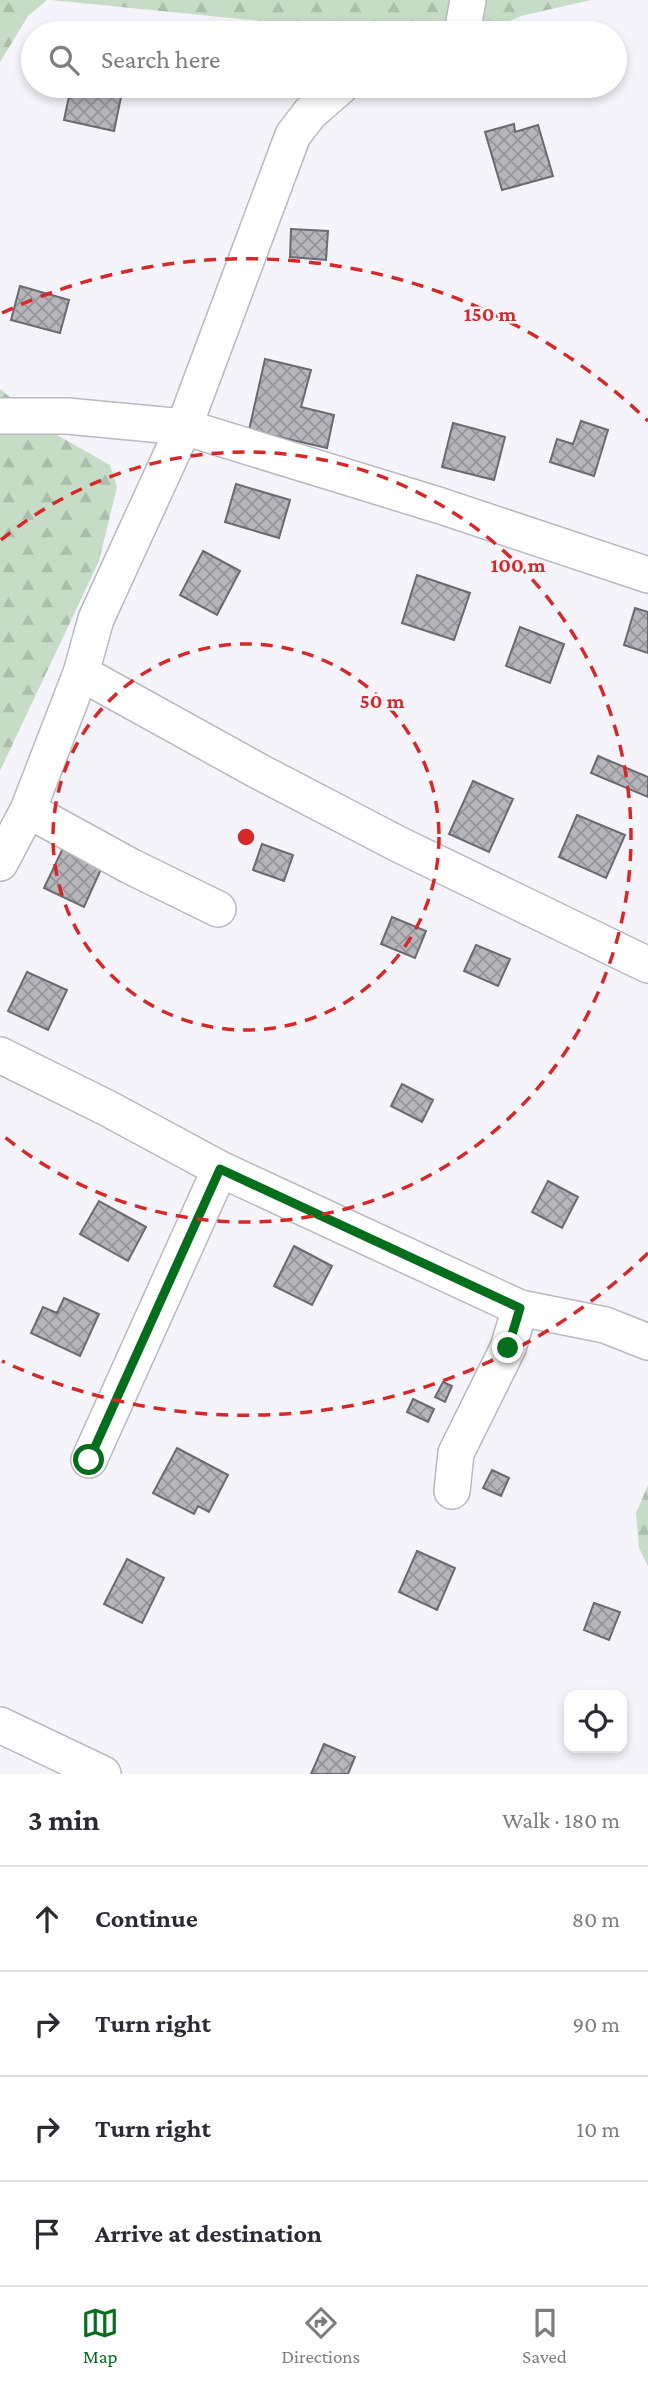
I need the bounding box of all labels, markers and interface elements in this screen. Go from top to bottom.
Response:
search box [21,21,627,98]
icon: search [45,41,83,79]
text: Search here [101,45,220,74]
text: 150 m [464,302,517,326]
text: 100 m [490,553,546,577]
text: 50 m [360,689,405,713]
centre of rings [234,825,258,849]
route end [492,1332,523,1363]
route start [73,1444,104,1475]
map controls [564,1690,627,1753]
button: locate [564,1690,627,1753]
text: 3 min [28,1803,100,1836]
text: Walk · 180 m [502,1807,620,1833]
icon: ahead [28,1900,66,1938]
text: Continue [95,1904,198,1933]
text: 80 m [572,1906,620,1932]
icon: right [28,2005,66,2043]
text: Turn right [95,2009,211,2038]
text: 90 m [573,2011,620,2037]
icon: right [28,2110,66,2148]
text: Turn right [95,2114,211,2143]
text: 10 m [577,2116,620,2142]
icon: arrive [28,2215,66,2253]
text: Arrive at destination [95,2219,322,2248]
tab: Map [81,2304,119,2367]
tab: Directions [281,2304,360,2367]
tab: Saved [522,2304,567,2367]

